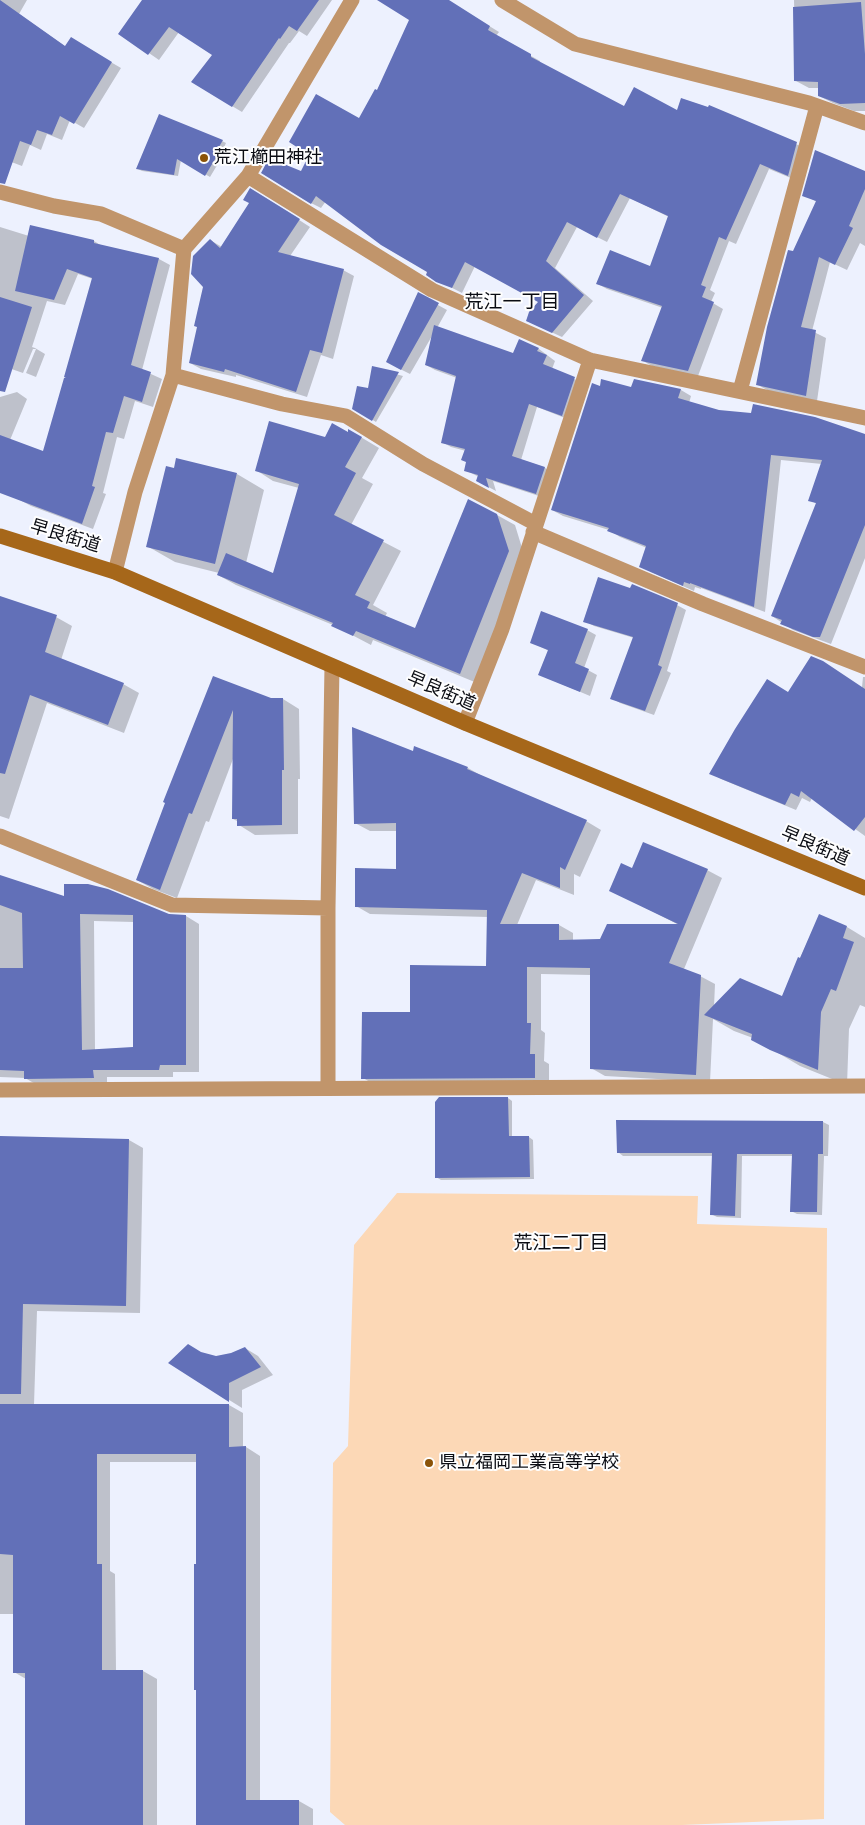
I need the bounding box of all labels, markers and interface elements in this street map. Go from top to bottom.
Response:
place label: 荒江櫛田神社 [214,147,322,169]
marker: 荒江櫛田神社 [198,152,210,164]
district label: 荒江一丁目 [465,292,559,314]
street label: 早良街道 [27,516,103,558]
street label: 早良街道 [404,668,478,716]
street label: 早良街道 [778,823,852,871]
district label: 荒江二丁目 [514,1233,608,1255]
place label: 県立福岡工業高等学校 [439,1452,619,1474]
marker: 県立福岡工業高等学校 [423,1457,435,1469]

